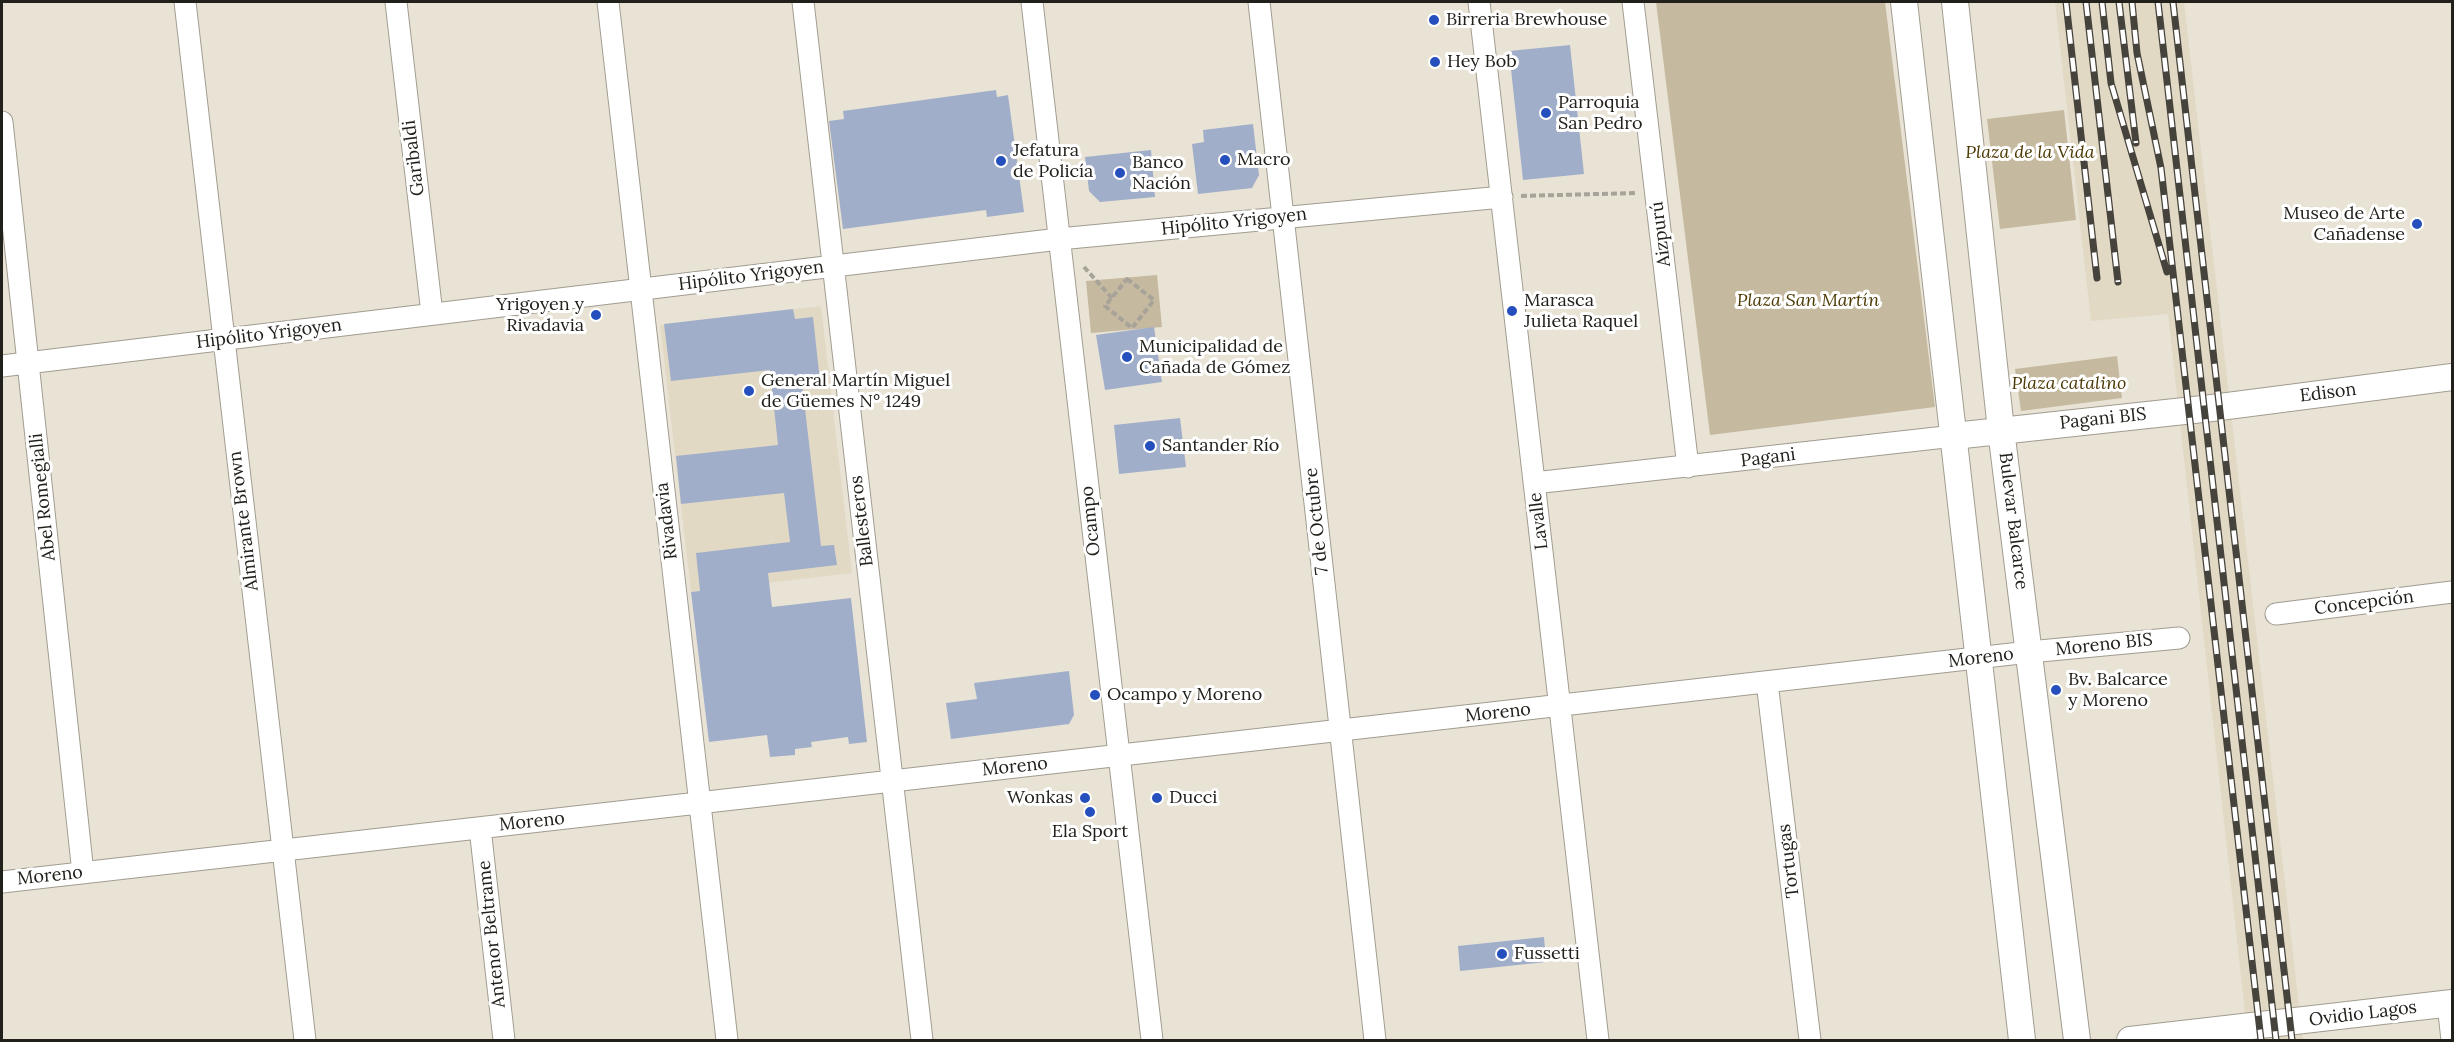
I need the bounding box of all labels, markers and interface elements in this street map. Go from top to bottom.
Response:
place label: Birreria Brewhouse [1446,9,1607,31]
marker: Birreria Brewhouse [1427,13,1441,27]
place label: Hey Bob [1447,51,1517,73]
marker: Hey Bob [1428,55,1442,69]
place label: Parroquia San Pedro [1558,92,1643,134]
marker: Parroquia San Pedro [1539,106,1553,120]
street label: Garibaldi [399,119,429,197]
place label: Jefatura de Policía [1013,140,1093,182]
park label: Plaza de la Vida [1965,142,2095,164]
place label: Macro [1237,149,1291,171]
place label: Banco Nación [1132,152,1191,195]
marker: Macro [1218,153,1232,167]
marker: Jefatura de Policía [994,154,1008,168]
marker: Banco Nación [1113,166,1127,180]
street label: Aizpurú [1646,200,1676,268]
place label: Museo de Arte Cañadense [2283,203,2405,246]
street label: Hipólito Yrigoyen [1160,204,1308,240]
marker: Museo de Arte Cañadense [2410,217,2424,231]
street label: Hipólito Yrigoyen [677,256,825,296]
place label: Marasca Julieta Raquel [1524,290,1638,332]
park label: Plaza San Martín [1737,290,1879,312]
place label: Yrigoyen y Rivadavia [496,294,584,336]
marker: Marasca Julieta Raquel [1505,304,1519,318]
marker: Yrigoyen y Rivadavia [589,308,603,322]
street label: Hipólito Yrigoyen [195,314,343,354]
place label: Municipalidad de Cañada de Gómez [1139,336,1290,378]
marker: Municipalidad de Cañada de Gómez [1120,350,1134,364]
place label: General Martín Miguel de Güemes N° 1249 [761,370,950,412]
park label: Plaza catalino [2012,373,2126,395]
street label: Edison [2298,379,2358,407]
marker: General Martín Miguel de Güemes N° 1249 [742,384,756,398]
street label: Pagani BIS [2058,404,2148,434]
street label: Abel Romegialli [26,432,60,562]
place label: Santander Río [1162,435,1279,457]
marker: Santander Río [1143,439,1157,453]
street label: Pagani [1739,444,1797,472]
street label: Almirante Brown [225,450,263,592]
street label: Bulevar Balcarce [1994,451,2032,591]
street label: 7 de Octubre [1301,466,1333,576]
street label: Ballesteros [846,474,878,568]
street label: Rivadavia [652,481,682,561]
street label: Ocampo [1077,485,1105,557]
street label: Lavalle [1525,491,1553,551]
street label: Concepción [2313,586,2415,620]
street label: Moreno BIS [2054,629,2154,661]
street label: Moreno [1947,643,2015,673]
place label: Bv. Balcarce y Moreno [2068,669,2168,712]
marker: Bv. Balcarce y Moreno [2049,683,2063,697]
place label: Ocampo y Moreno [1107,684,1262,706]
marker: Ocampo y Moreno [1088,688,1102,702]
street label: Moreno [1464,699,1532,727]
street label: Moreno [981,753,1049,781]
place label: Wonkas [1007,787,1073,809]
place label: Ducci [1169,787,1217,809]
marker: Wonkas [1078,791,1092,805]
marker: Ducci [1150,791,1164,805]
marker: Ela Sport [1083,805,1097,819]
street label: Moreno [498,808,566,836]
place label: Ela Sport [1052,821,1128,843]
street label: Tortugas [1774,823,1804,899]
street label: Antenor Beltrame [474,859,510,1009]
street label: Moreno [16,862,84,890]
place label: Fussetti [1514,943,1580,965]
marker: Fussetti [1495,947,1509,961]
street label: Ovidio Lagos [2308,997,2418,1031]

